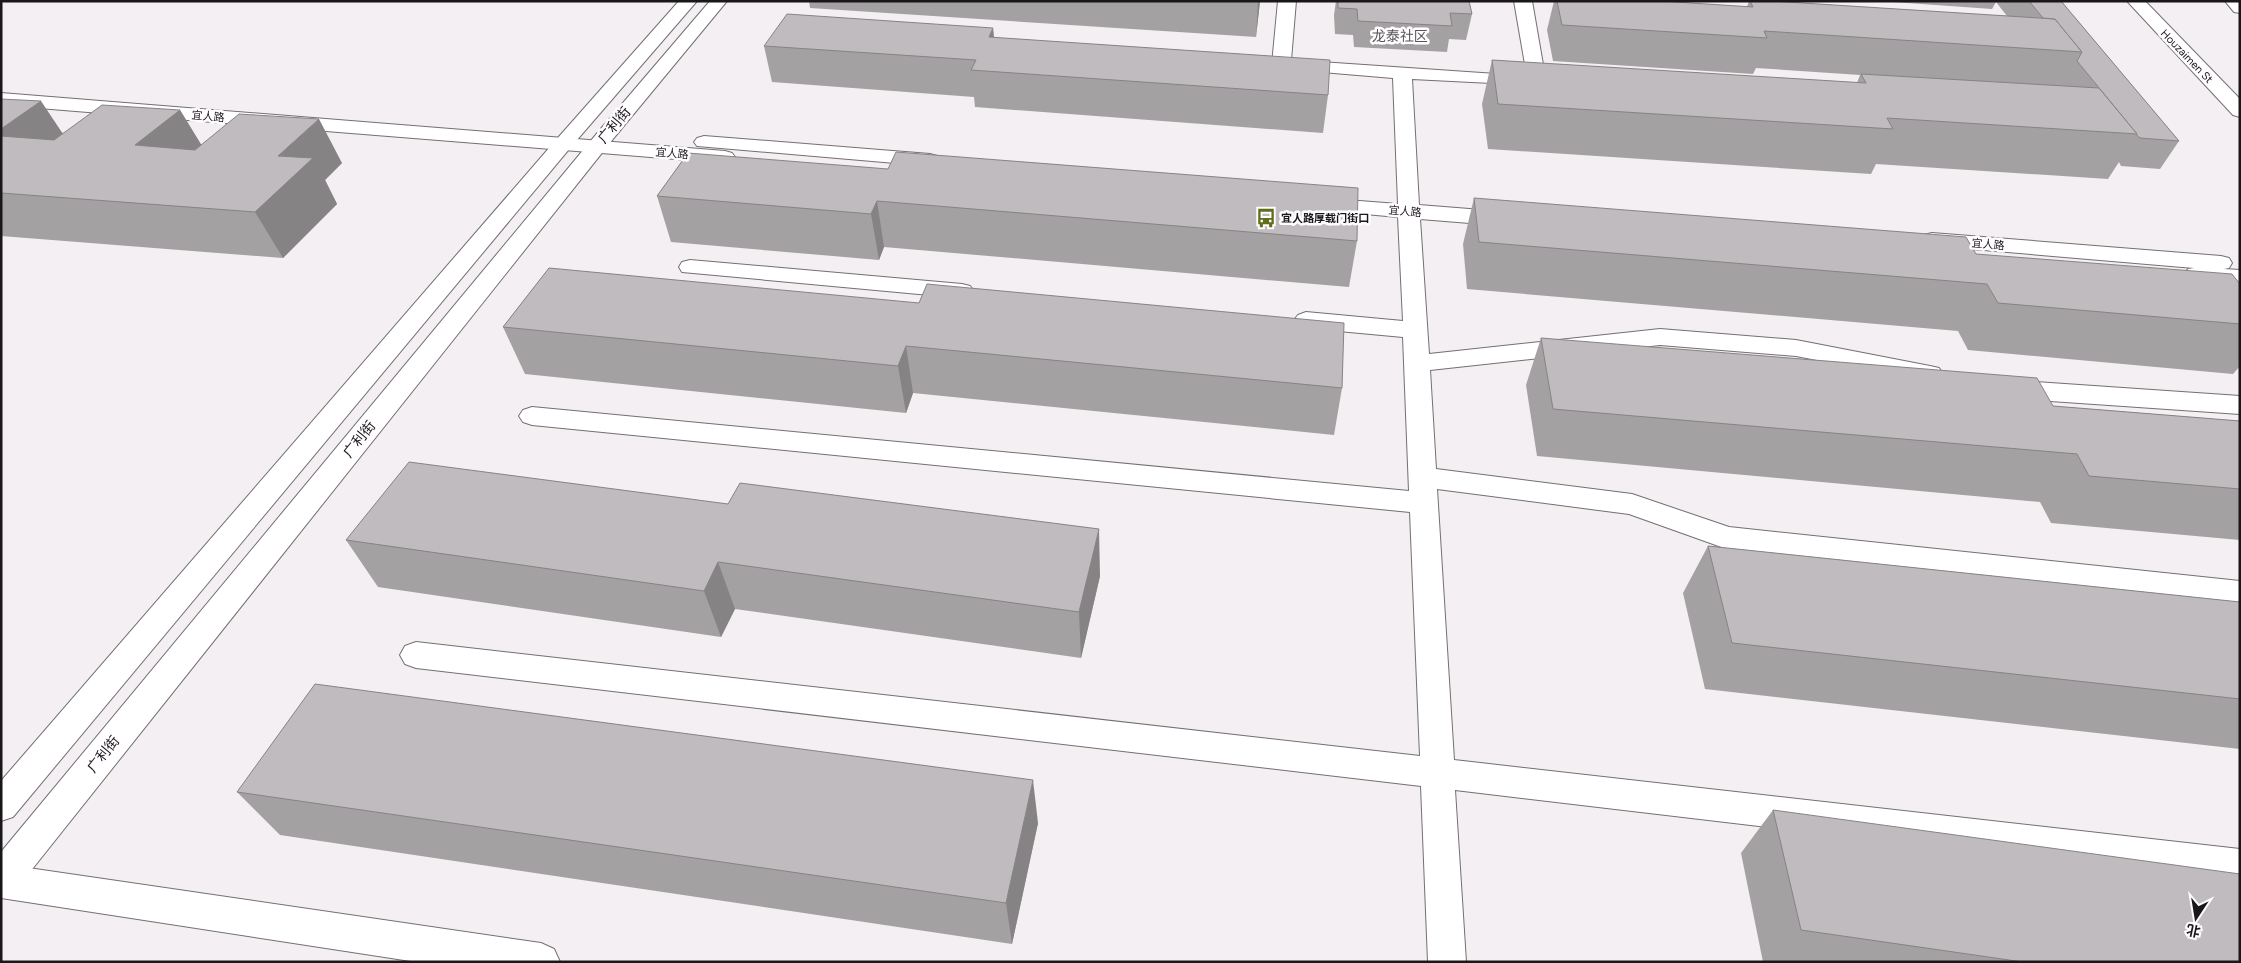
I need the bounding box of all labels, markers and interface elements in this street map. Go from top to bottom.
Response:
street label: Houzaimen St [2158,27,2215,86]
district label: 龙泰社区 [1372,28,1428,45]
street label: 广利街 [594,104,634,147]
street label: 宜人路 [191,109,225,124]
street label: 宜人路 [655,146,689,161]
street label: 宜人路 [1388,204,1422,219]
bus stop icon: 宜人路厚载门街口 [1255,207,1277,229]
place label: 宜人路厚载门街口 [1281,212,1369,225]
street label: 宜人路 [1971,237,2005,252]
street label: 广利街 [340,418,379,461]
street label: 广利街 [84,733,123,776]
north arrow [2171,893,2221,943]
text: 北 [2185,920,2202,940]

